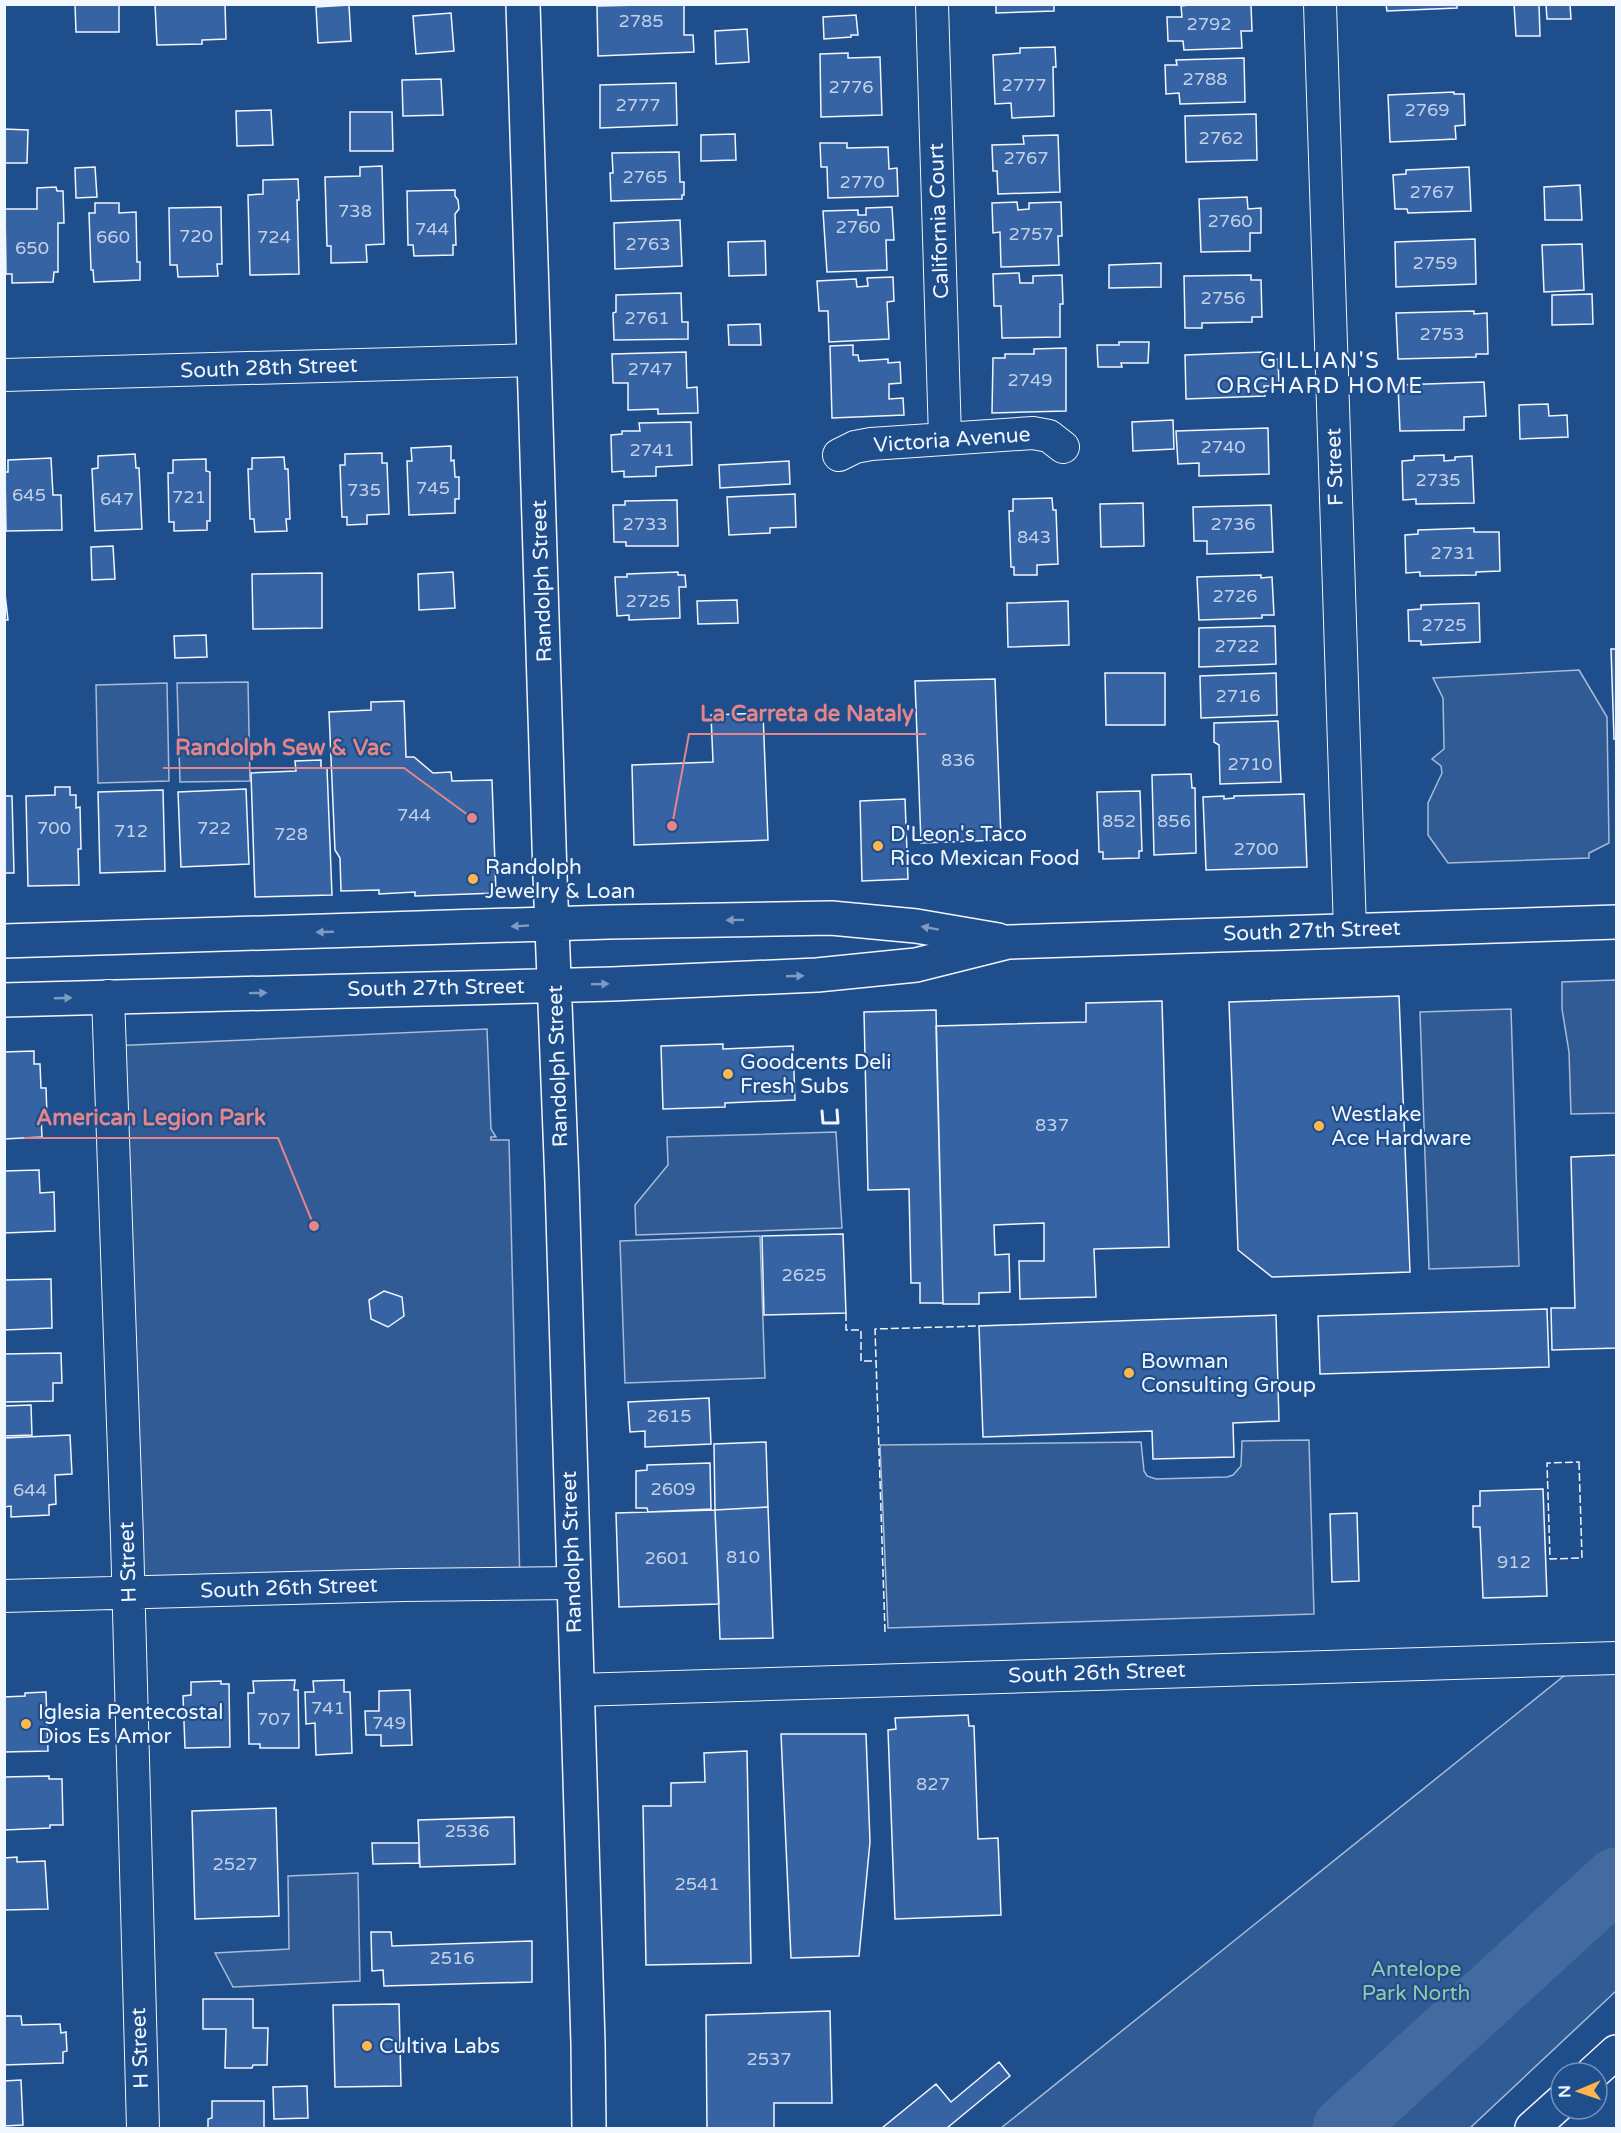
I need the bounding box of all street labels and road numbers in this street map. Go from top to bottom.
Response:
street label: California Court [924,142,954,300]
street label: South 28th Street [180,352,358,384]
street label: Victoria Avenue [873,422,1031,458]
street label: F Street [1321,427,1349,507]
street label: Randolph Street [527,499,557,663]
street label: South 27th Street [1223,915,1401,947]
street label: South 27th Street [347,974,525,1002]
street label: Randolph Street [543,984,573,1148]
street label: Randolph Street [557,1470,587,1634]
street label: H Street [114,1521,142,1603]
street label: South 26th Street [200,1572,378,1604]
street label: South 26th Street [1008,1657,1186,1689]
street label: H Street [126,2007,154,2089]

